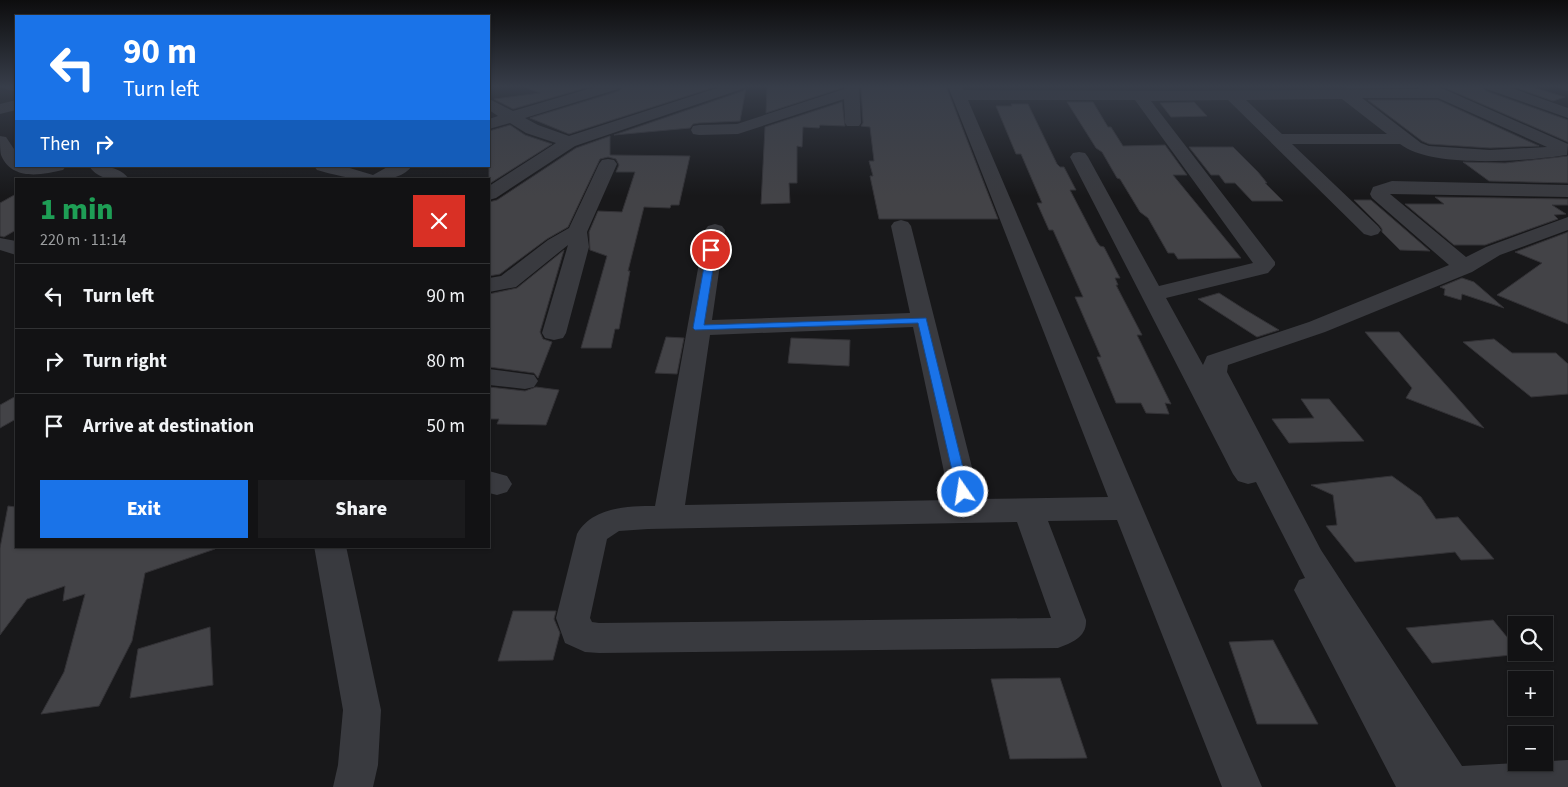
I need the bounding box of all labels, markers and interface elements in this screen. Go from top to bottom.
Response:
text: 90 m [123,27,197,77]
icon: left [40,35,105,100]
text: Turn left [123,73,199,105]
icon: right [90,130,118,158]
text: Then [40,131,80,158]
text: 1 min [40,188,114,231]
button: close [413,195,465,247]
text: 220 m · 11:14 [40,229,127,251]
pin [690,229,732,271]
icon: arrive [697,236,725,264]
icon: left [40,282,68,310]
text: Turn left [83,283,154,310]
text: 90 m [427,283,465,310]
icon: right [40,347,68,375]
text: Turn right [83,348,167,375]
text: 80 m [427,348,465,375]
icon: arrive [40,412,68,440]
text: Arrive at destination [83,413,254,440]
text: 50 m [427,413,465,440]
position arrow [936,465,988,517]
button: Exit [40,480,248,538]
button: Share [258,480,465,538]
map controls [1508,616,1553,771]
button: search [1508,616,1553,661]
button: + [1508,671,1553,716]
button: − [1508,726,1553,771]

